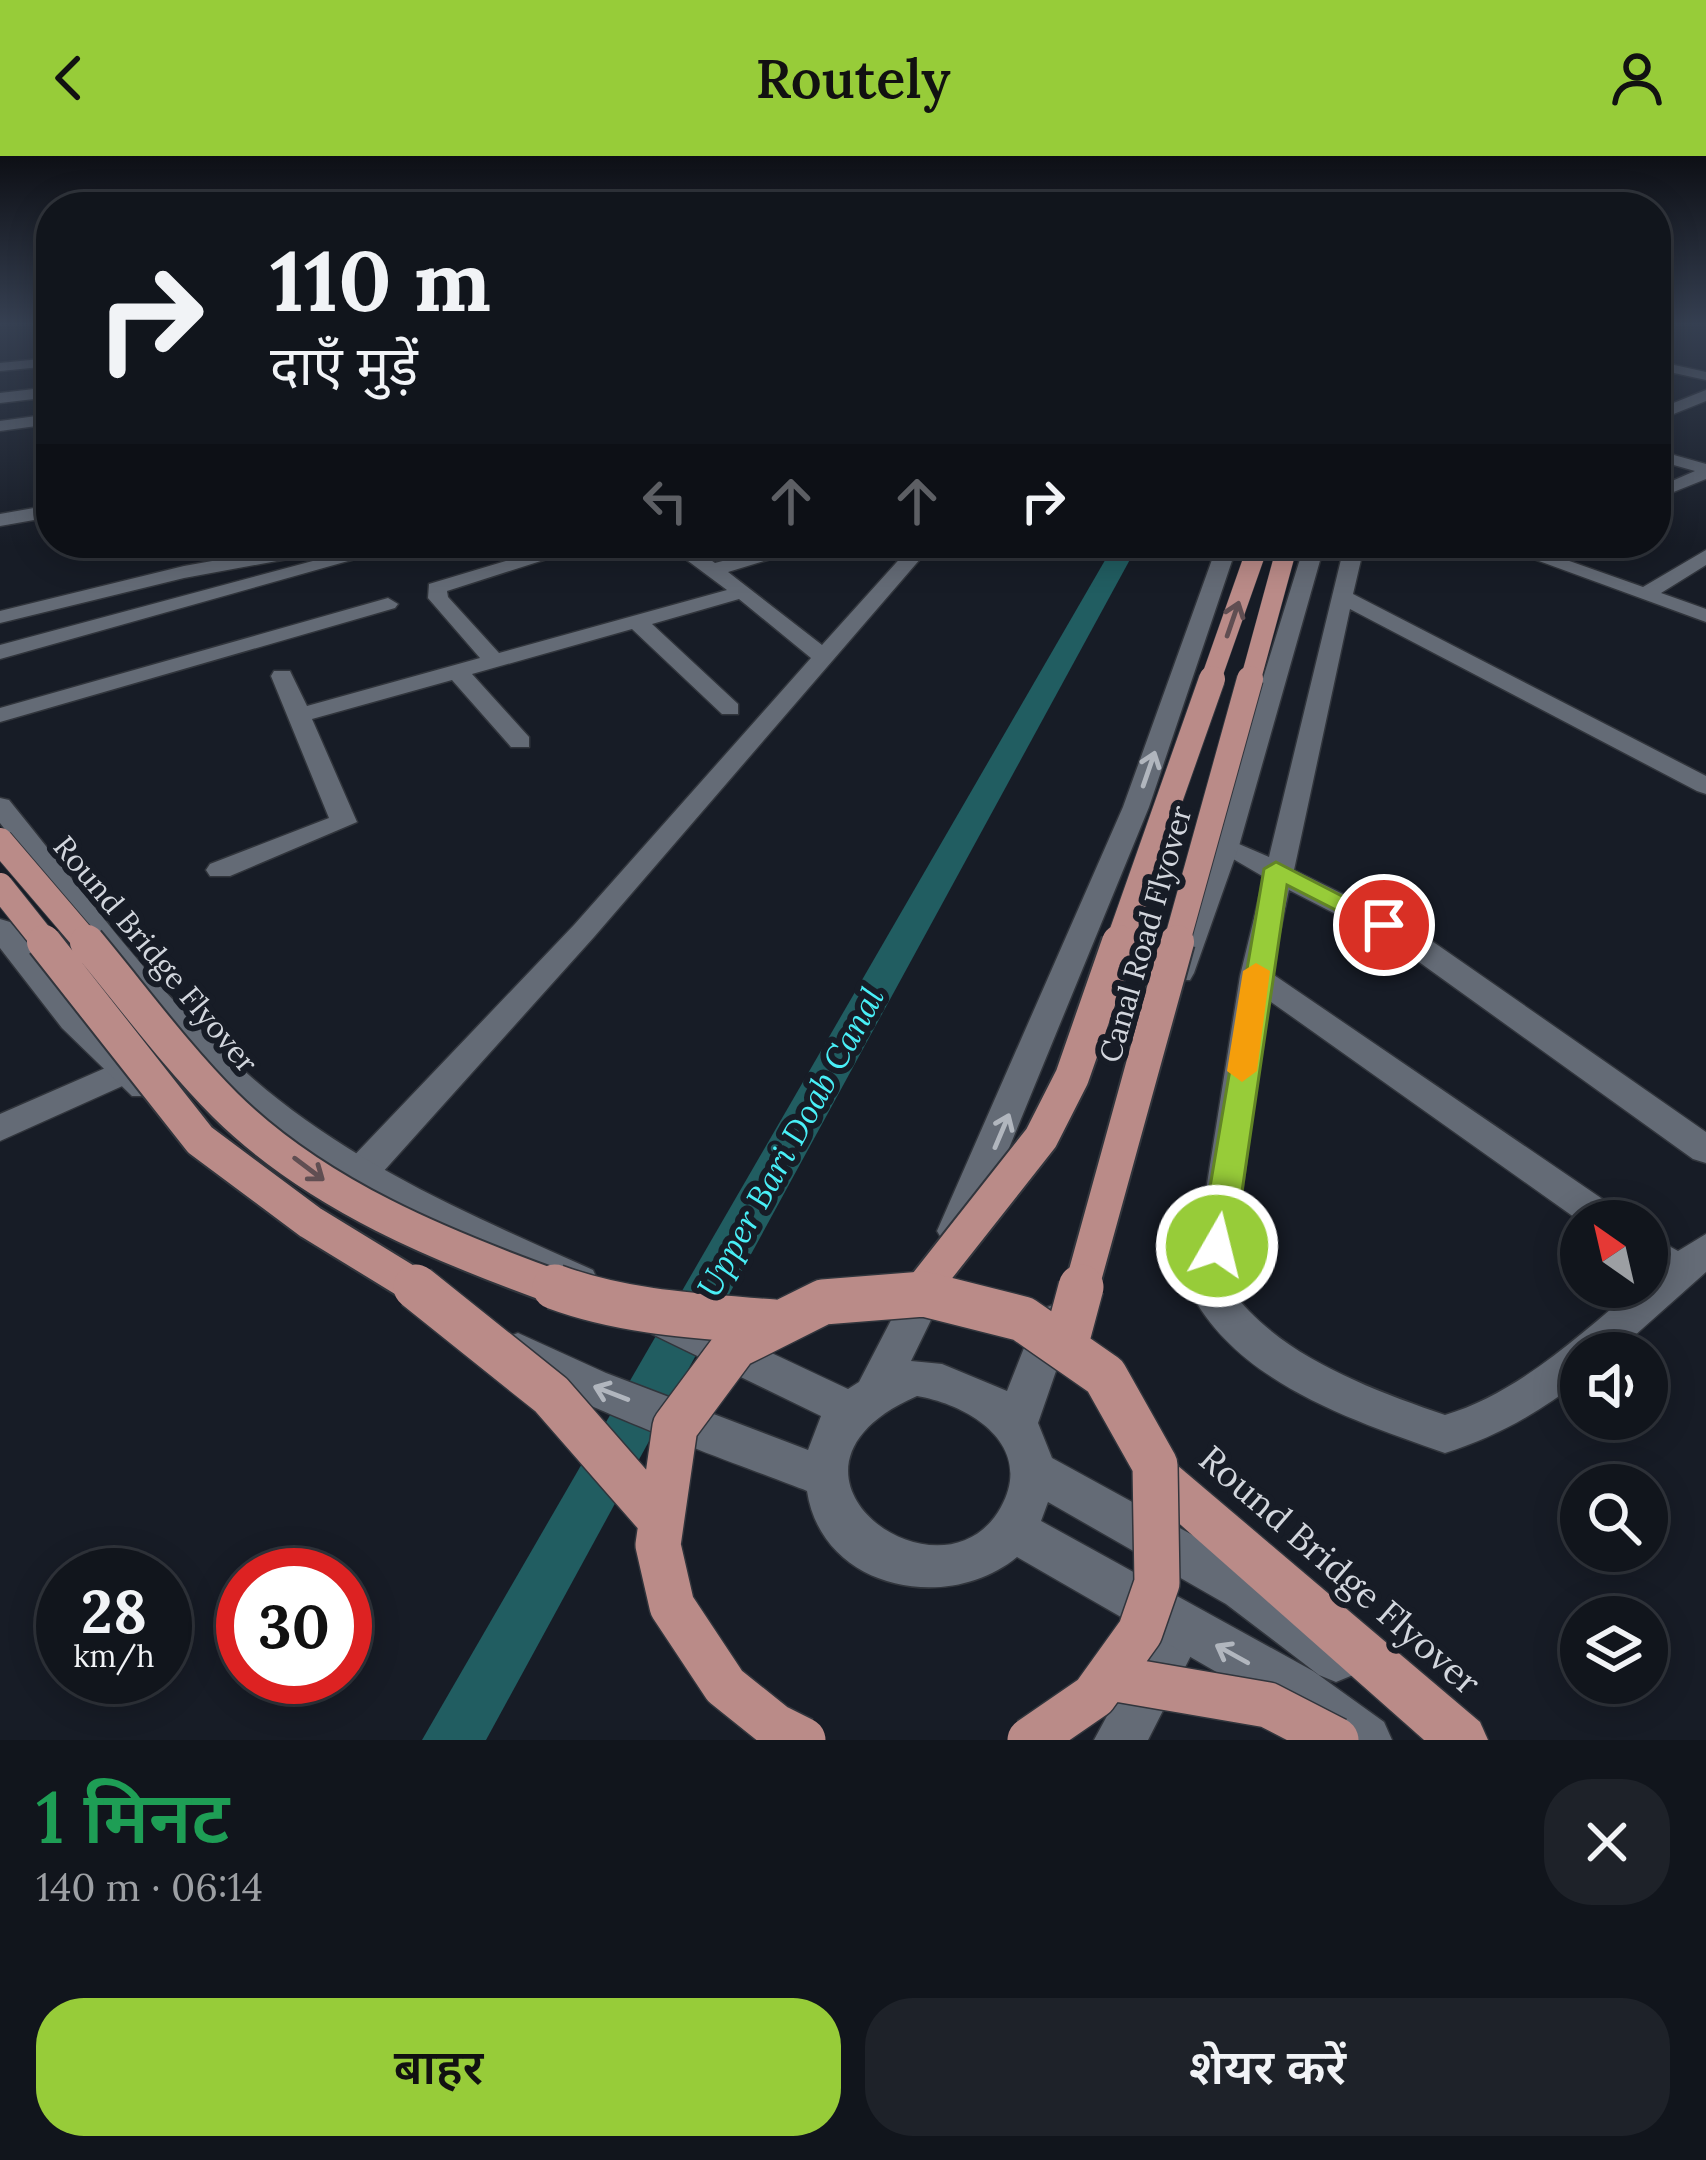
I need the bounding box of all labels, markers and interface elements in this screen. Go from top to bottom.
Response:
text: Routely [755,44,951,113]
icon: back [36,45,102,111]
icon: person [1604,45,1670,111]
text: 110 m [270,226,491,334]
icon: right [72,240,228,396]
text: दाएँ मुड़ें [270,331,418,400]
icon: left [632,468,698,534]
icon: ahead [758,468,824,534]
icon: ahead [884,468,950,534]
icon: right [1010,468,1076,534]
one-way arrow [1224,601,1245,638]
one-way arrow [1140,752,1161,789]
street label: Canal Road Flyover [1090,801,1201,1067]
street label: Round Bridge Flyover [45,828,266,1081]
pin [1333,874,1435,976]
icon: arrive [1351,892,1417,958]
water label: Upper Bari Doab Canal [687,980,893,1304]
one-way arrow [993,1113,1014,1150]
one-way arrow [292,1156,325,1182]
position arrow [1154,1183,1280,1309]
north arrow [1560,1200,1668,1308]
map controls [1560,1200,1668,1704]
button: sound [1560,1332,1668,1440]
one-way arrow [593,1381,630,1403]
street label: Round Bridge Flyover [1190,1435,1490,1705]
button: search [1560,1464,1668,1572]
speed limit sign: 30 [216,1548,372,1704]
text: 28 [81,1573,147,1649]
button: layers [1560,1596,1668,1704]
text: km/h [73,1637,155,1675]
one-way arrow [1216,1642,1251,1666]
text: 1 मिनट [36,1771,229,1863]
button: close [1544,1779,1670,1905]
text: 140 m · 06:14 [36,1862,263,1912]
button: बाहर [36,1998,841,2136]
button: शेयर करें [865,1998,1670,2136]

